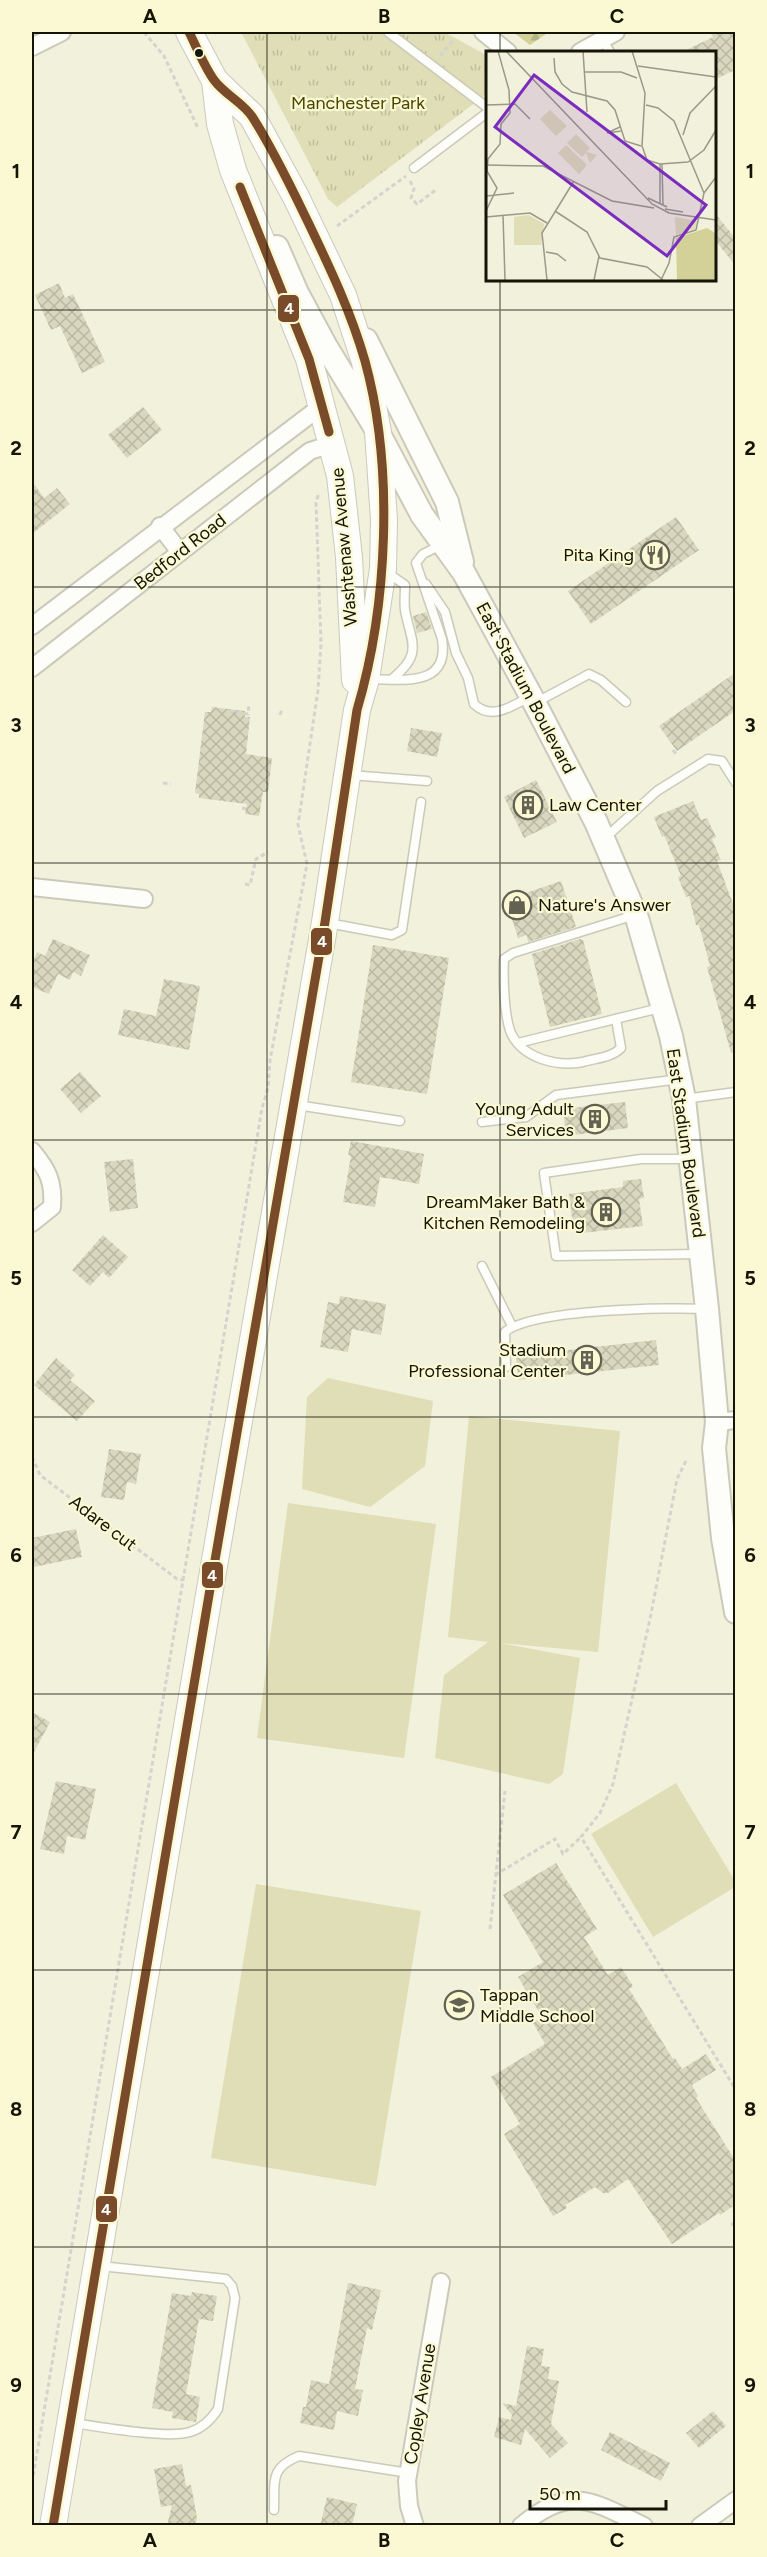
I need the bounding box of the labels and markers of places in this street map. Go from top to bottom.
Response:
unlabelled marker [193,47,205,59]
restaurant icon: Pita King [639,539,671,571]
place label: Pita King [563,544,634,566]
building icon: Law Center [512,789,544,821]
place label: Law Center [549,794,641,816]
shop icon: Nature's Answer [501,889,533,921]
place label: Nature's Answer [538,894,671,916]
place label: Young Adult Services [475,1098,574,1141]
building icon: Young Adult Services [579,1103,611,1135]
place label: DreamMaker Bath & Kitchen Remodeling [423,1191,585,1234]
building icon: DreamMaker Bath & Kitchen Remodeling [590,1196,622,1228]
place label: Stadium Professional Center [408,1339,566,1382]
building icon: Stadium Professional Center [571,1344,603,1376]
place label: Tappan Middle School [480,1984,594,2027]
school or university icon: Tappan Middle School [443,1989,475,2021]

